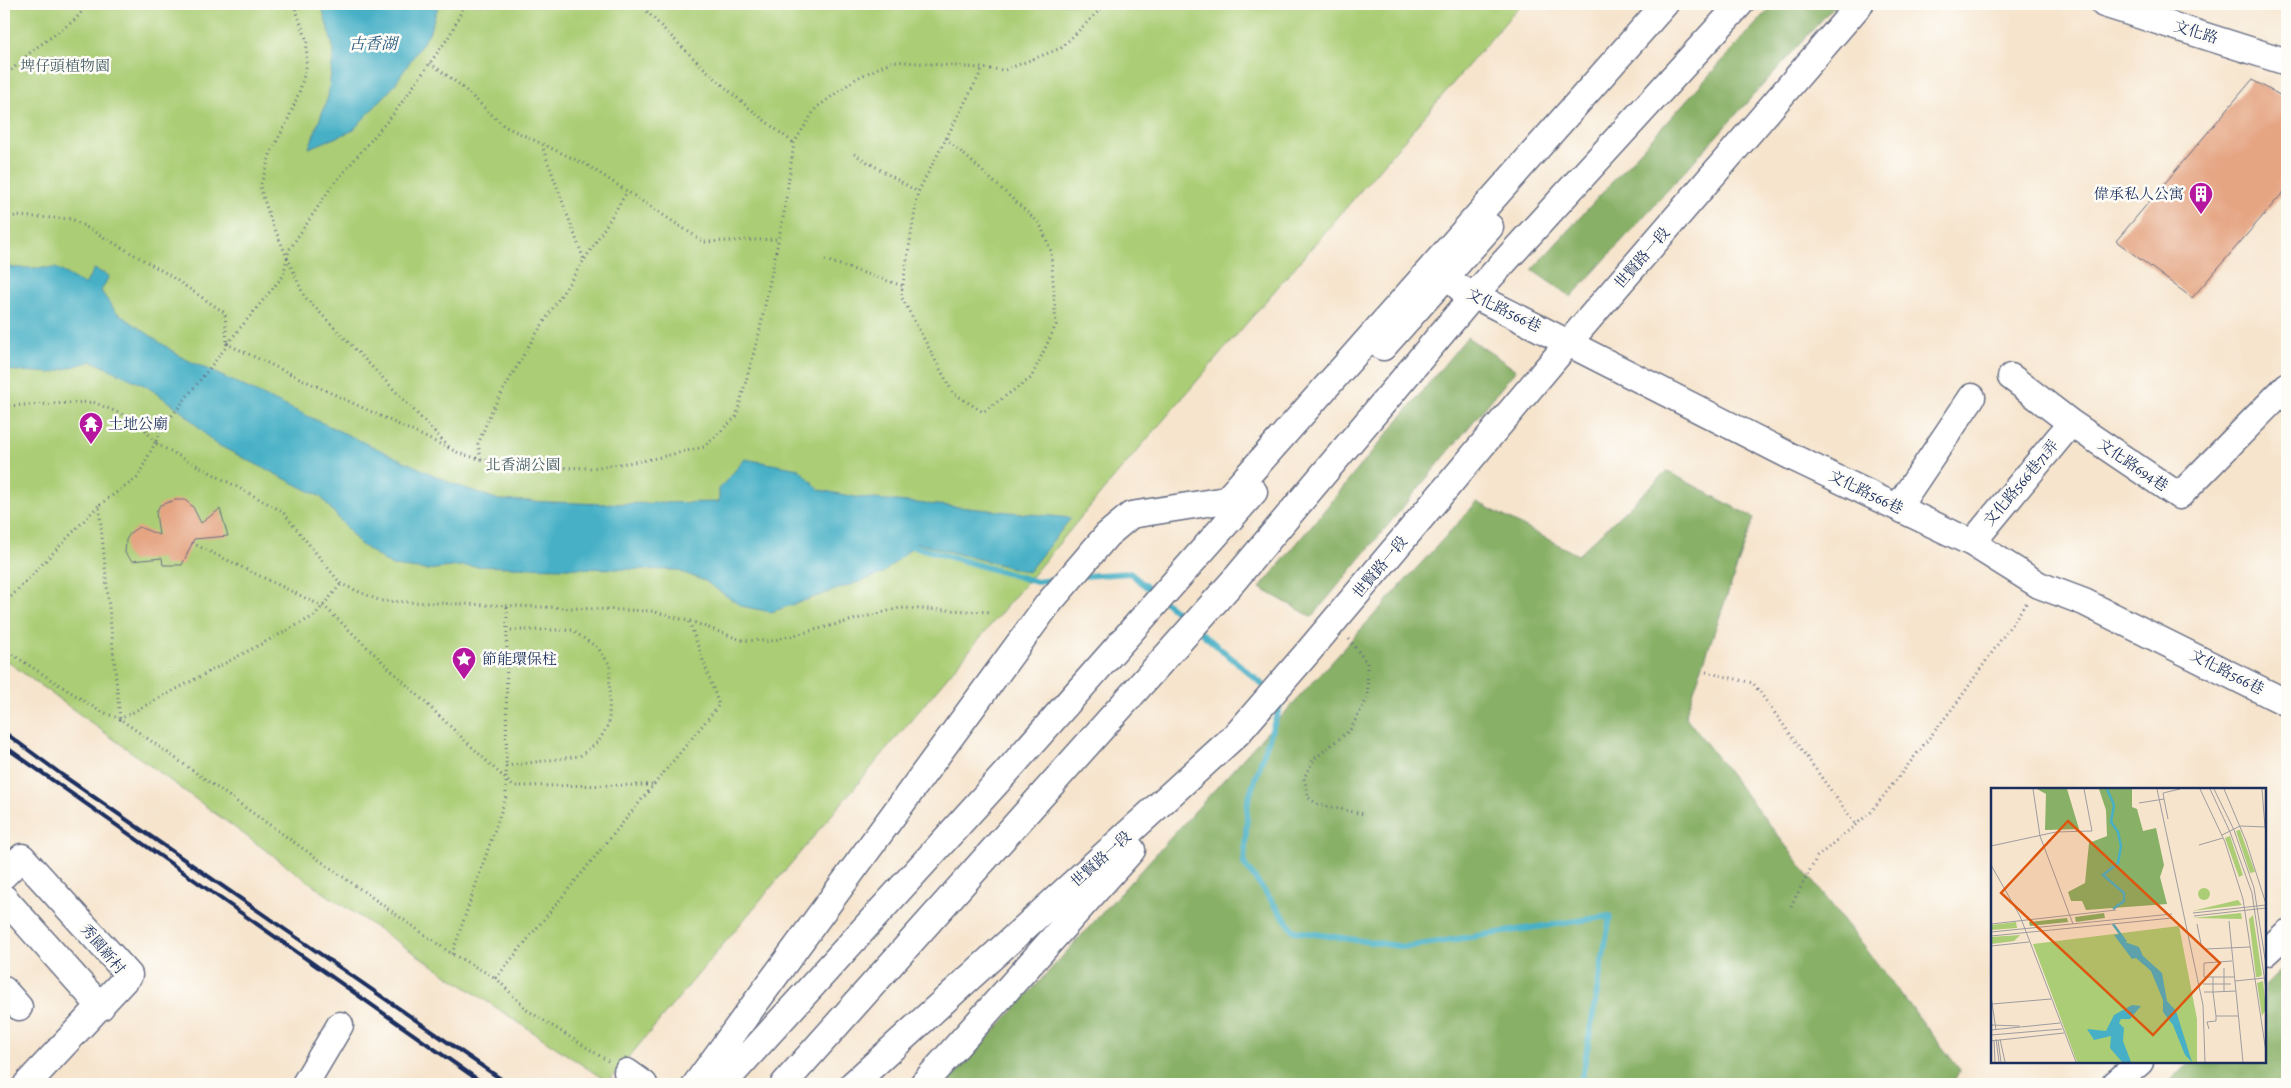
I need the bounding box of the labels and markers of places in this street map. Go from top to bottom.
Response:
building icon: 偉承私人公寓 [2188,181,2214,215]
place label: 偉承私人公寓 [2094,184,2184,204]
temple icon: 土地公廟 [78,411,104,445]
place label: 土地公廟 [108,414,168,434]
place icon: 節能環保柱 [451,646,477,680]
place label: 節能環保柱 [482,649,557,669]

